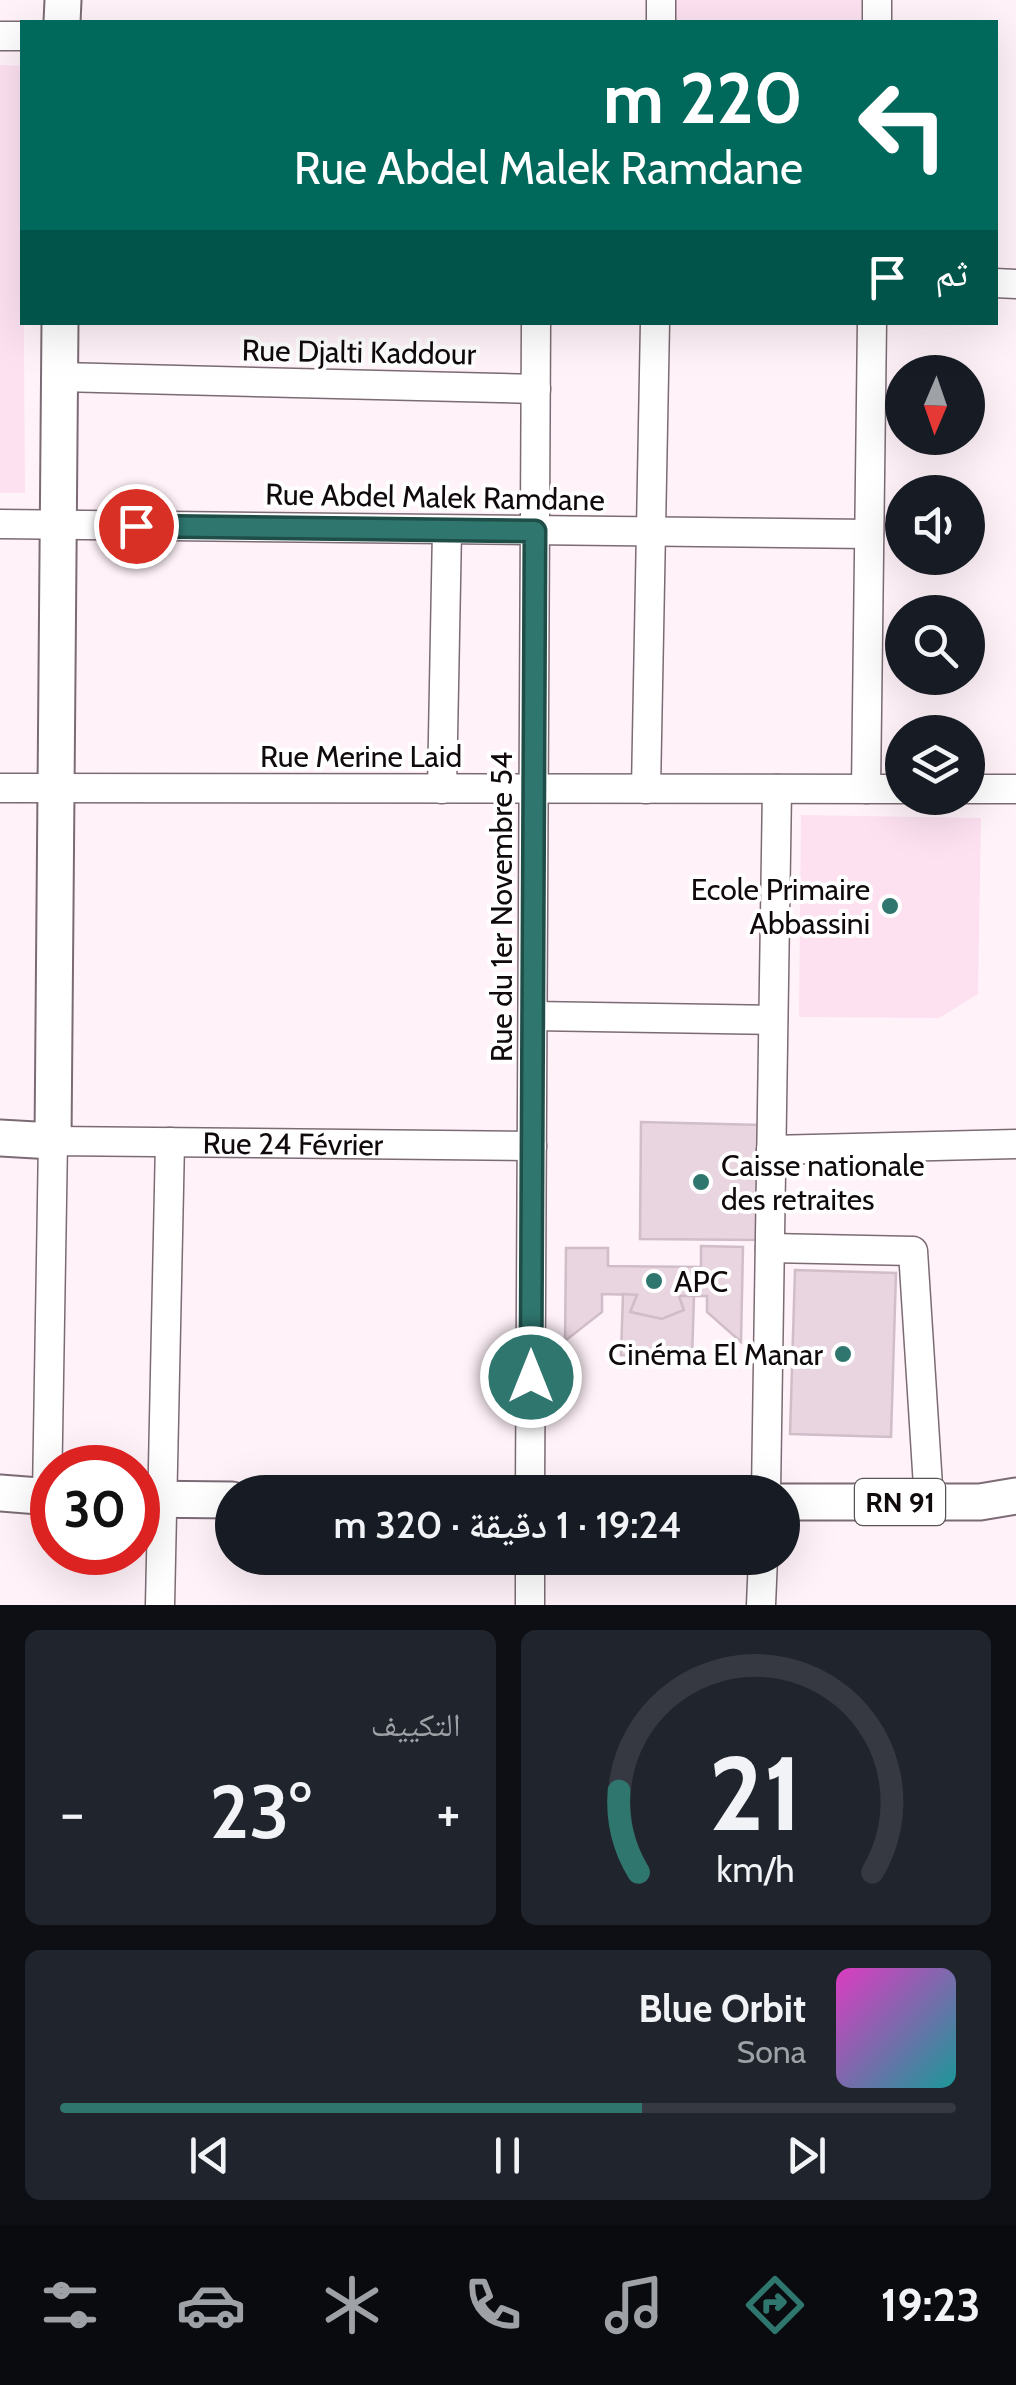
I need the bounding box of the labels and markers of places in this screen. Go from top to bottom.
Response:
pin [94,484,179,569]
place label: Ecole Primaire Abbassini [691,871,870,942]
marker: Ecole Primaire Abbassini [879,895,901,917]
place label: Caisse nationale des retraites [721,1147,925,1218]
marker: Caisse nationale des retraites [690,1171,712,1193]
place label: APC [674,1263,728,1300]
marker: APC [643,1270,665,1292]
place label: Cinéma El Manar [608,1336,824,1373]
marker: Cinéma El Manar [832,1343,854,1365]

